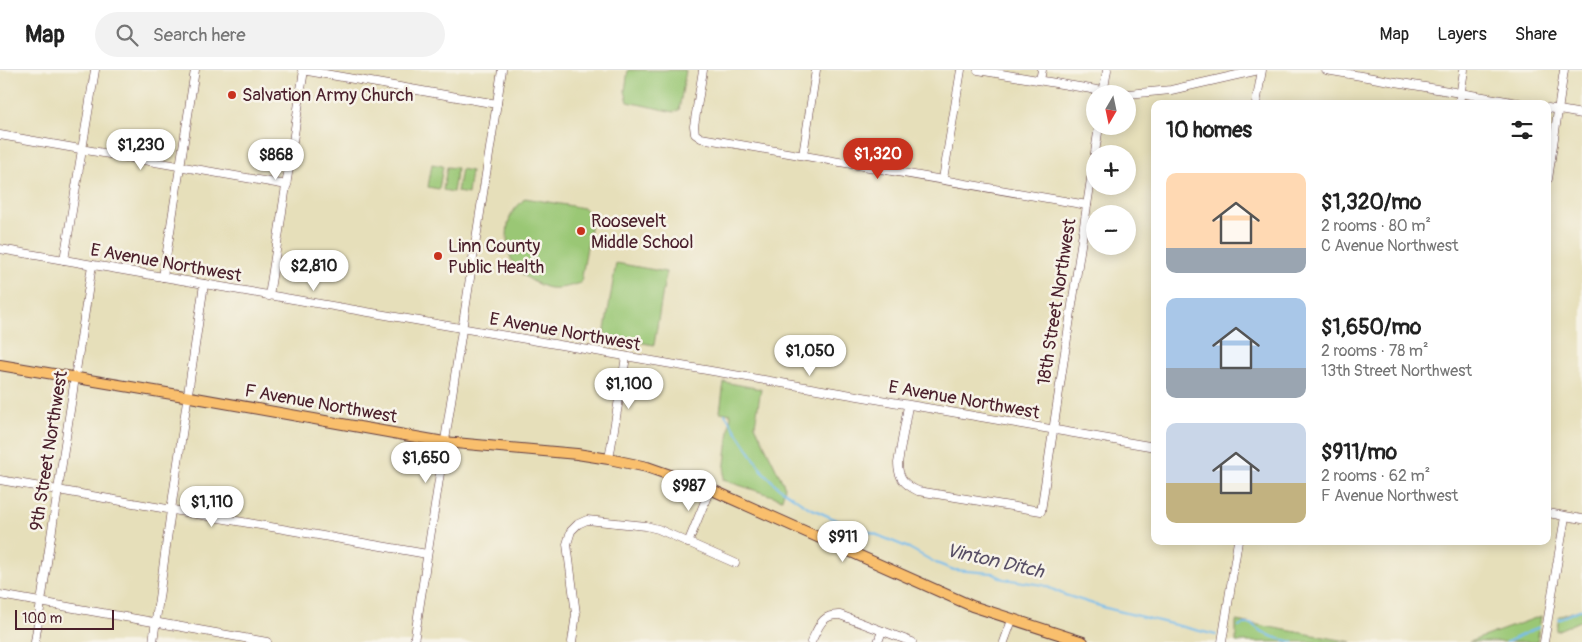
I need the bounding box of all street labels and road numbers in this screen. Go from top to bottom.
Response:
street label: 18th Street Northwest [1032,216,1082,387]
street label: E Avenue Northwest [89,238,244,288]
street label: E Avenue Northwest [488,307,643,357]
street label: 9th Street Northwest [25,369,73,533]
street label: E Avenue Northwest [887,375,1042,425]
street label: F Avenue Northwest [243,379,400,429]

